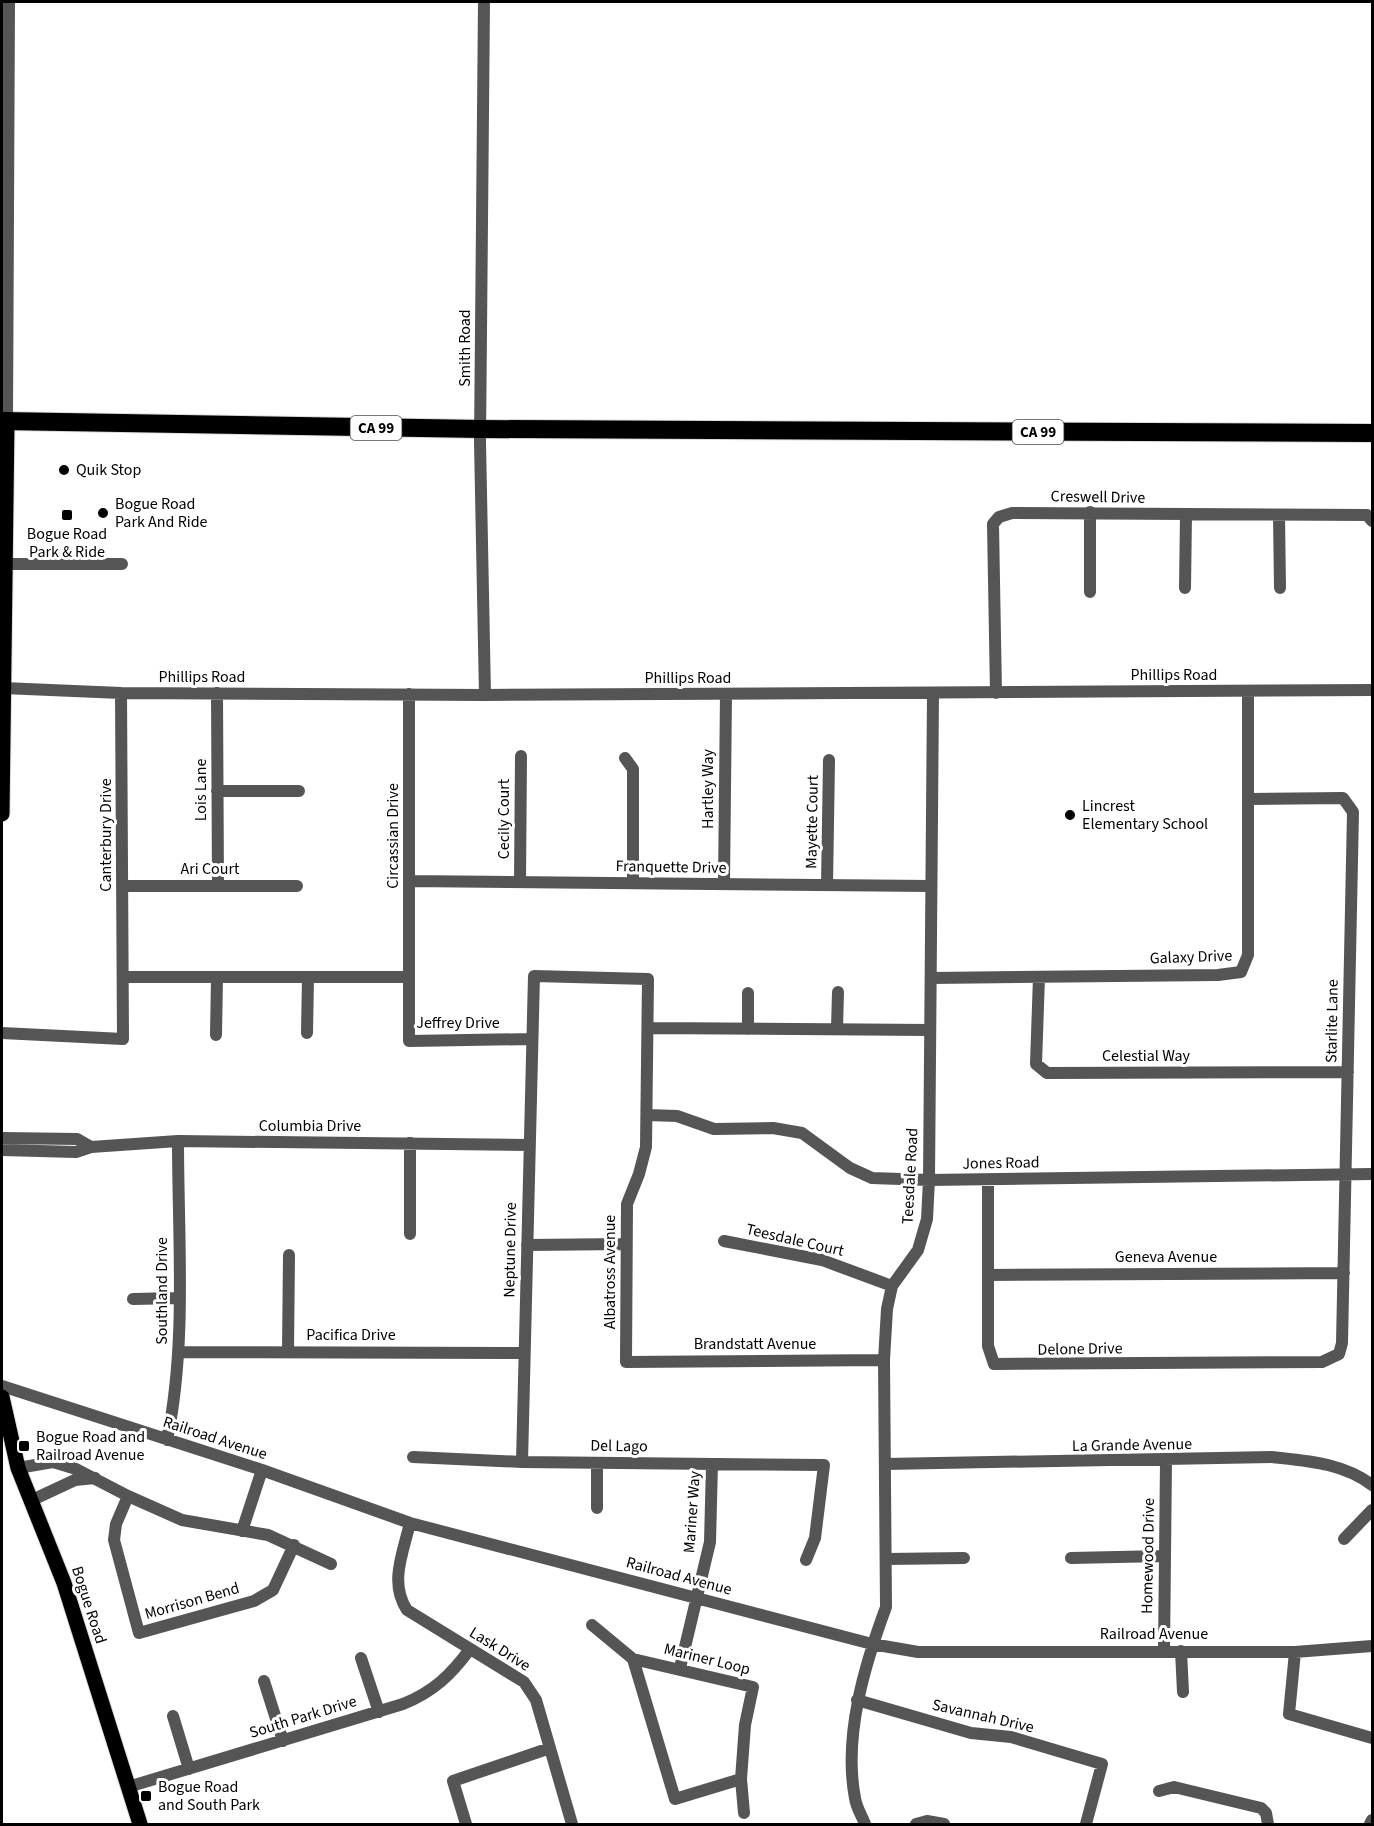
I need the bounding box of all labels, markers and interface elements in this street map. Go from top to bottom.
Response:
street label: Smith Road [454,309,476,387]
road number: CA 99 [350,416,401,440]
road number: CA 99 [1012,420,1064,444]
place label: Quik Stop [76,459,141,481]
marker: Quik Stop [57,463,71,477]
street label: Creswell Drive [1051,485,1146,509]
place label: Bogue Road Park And Ride [115,493,208,533]
marker: Bogue Road Park And Ride [96,506,110,520]
marker: Bogue Road Park & Ride [60,508,74,522]
place label: Bogue Road Park & Ride [27,523,107,563]
street label: Phillips Road [1131,664,1217,686]
street label: Phillips Road [159,666,245,688]
street label: Phillips Road [645,667,731,689]
street label: Hartley Way [697,748,719,829]
street label: Lois Lane [190,759,212,821]
street label: Mayette Court [800,774,824,869]
street label: Canterbury Drive [95,778,117,892]
street label: Cecily Court [493,778,515,859]
street label: Circassian Drive [382,783,404,889]
place label: Lincrest Elementary School [1082,795,1208,835]
marker: Lincrest Elementary School [1063,808,1077,822]
street label: Franquette Drive [615,855,727,879]
street label: Ari Court [181,858,240,880]
street label: Galaxy Drive [1149,945,1233,969]
street label: Starlite Lane [1320,979,1344,1063]
street label: Jeffrey Drive [416,1012,500,1034]
street label: Celestial Way [1102,1045,1191,1067]
street label: Columbia Drive [259,1115,361,1137]
street label: Teesdale Road [896,1127,924,1225]
street label: Jones Road [962,1151,1040,1175]
street label: Neptune Drive [498,1202,522,1298]
street label: Albatross Avenue [599,1215,621,1329]
street label: Teesdale Court [744,1218,847,1262]
street label: Southland Drive [151,1237,173,1345]
street label: Geneva Avenue [1115,1246,1217,1268]
street label: Pacifica Drive [306,1324,396,1346]
street label: Brandstatt Avenue [694,1333,816,1355]
street label: Delone Drive [1037,1337,1123,1361]
street label: Railroad Avenue [160,1411,270,1465]
place label: Bogue Road and Railroad Avenue [36,1426,145,1466]
street label: La Grande Avenue [1072,1433,1192,1457]
street label: Del Lago [590,1435,648,1457]
marker: Bogue Road and Railroad Avenue [17,1439,31,1453]
street label: Mariner Way [678,1470,706,1554]
street label: Homewood Drive [1136,1498,1160,1614]
street label: Railroad Avenue [624,1551,734,1601]
street label: Bogue Road [66,1563,112,1647]
street label: Morrison Bend [142,1577,242,1625]
street label: Lask Drive [465,1622,535,1676]
street label: Railroad Avenue [1100,1623,1208,1645]
street label: Mariner Loop [661,1638,753,1680]
street label: South Park Drive [247,1690,359,1744]
street label: Savannah Drive [930,1694,1036,1738]
place label: Bogue Road and South Park [158,1776,260,1816]
marker: Bogue Road and South Park [139,1789,153,1803]

